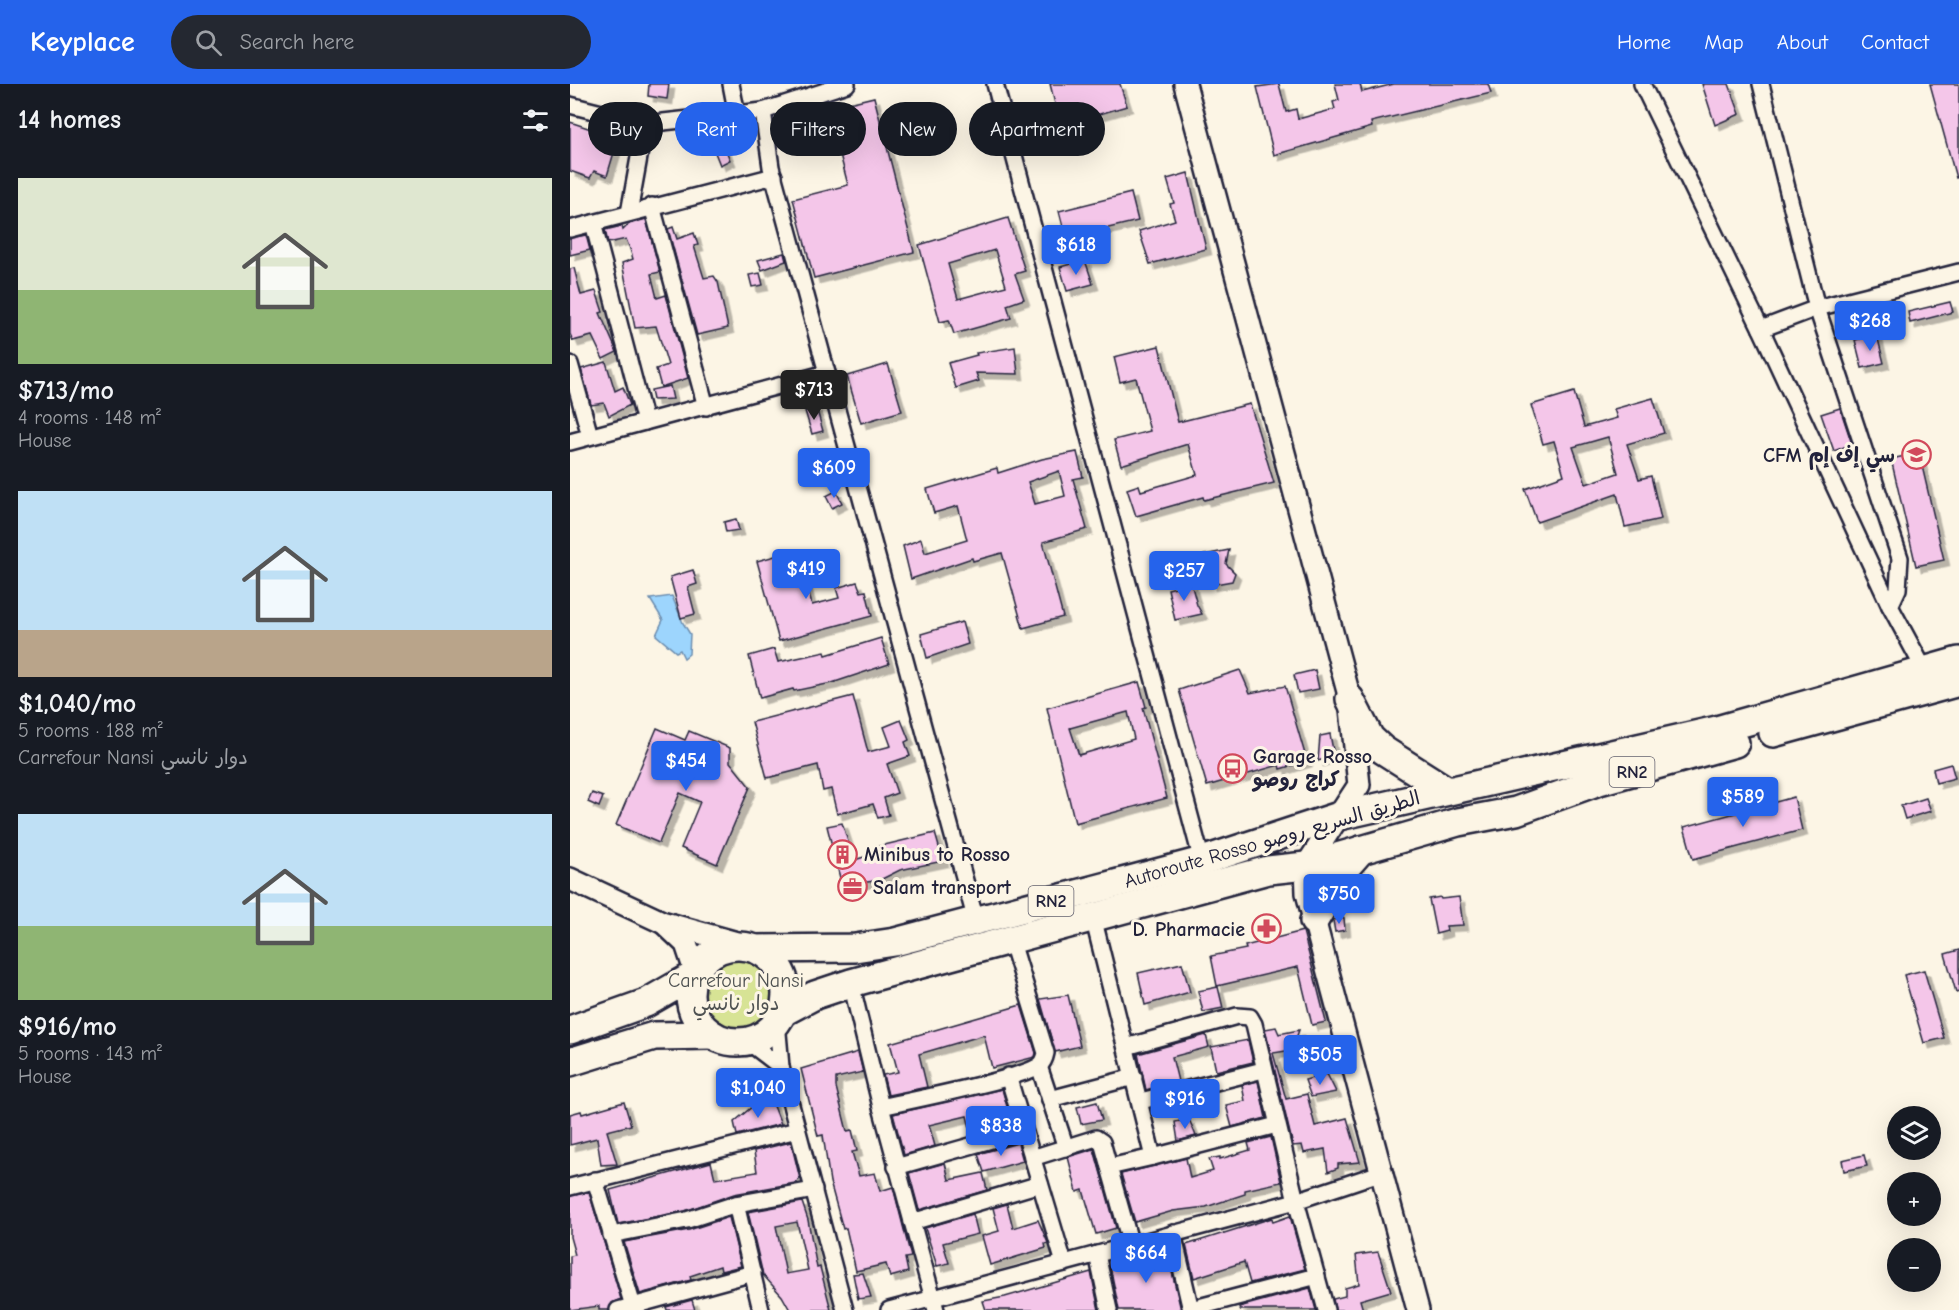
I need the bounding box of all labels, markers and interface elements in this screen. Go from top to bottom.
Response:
search box [171,15,591,69]
text: Keyplace [30,26,135,58]
icon: search [192,26,225,59]
text: Search here [240,29,354,55]
text: Home [1617,30,1671,54]
text: Map [1704,30,1744,54]
text: About [1777,30,1828,54]
text: Contact [1861,30,1929,54]
chip: Buy [588,102,663,156]
chip: Rent [675,102,758,156]
chip: Filters [770,102,866,156]
chip: New [878,102,957,156]
chip: Apartment [969,102,1105,156]
icon: filters [519,104,552,137]
text: 14 homes [18,105,121,135]
icon: home [231,217,339,325]
pin: $618 [1040,225,1112,276]
text: $618 [1056,233,1096,256]
pin: $268 [1834,301,1906,352]
text: $268 [1849,309,1891,332]
pin: $713 [778,370,850,421]
text: $713/mo [18,376,114,406]
text: $713 [795,378,833,401]
text: 4 rooms · 148 m² [18,406,161,429]
text: House [18,429,72,452]
school or university icon: CFM سي إف إم [1900,439,1932,471]
place label: CFM سي إف إم [1763,444,1895,473]
pin: $609 [798,448,870,499]
text: $609 [812,456,856,479]
icon: home [231,530,339,638]
pin: $419 [770,549,842,600]
pin: $257 [1148,551,1220,602]
text: $419 [786,557,826,580]
text: $257 [1163,559,1205,582]
text: $1,040/mo [18,689,136,719]
text: 5 rooms · 188 m² [18,719,163,742]
pin: $454 [650,741,722,792]
place label: Garage Rosso كراج روصو [1251,745,1372,792]
text: Carrefour Nansi دوار نانسي [18,746,248,769]
text: $454 [665,749,707,772]
bus stop icon: Garage Rosso كراج روصو [1216,752,1248,784]
road number: RN2 [1610,757,1654,787]
pin: $589 [1707,777,1779,828]
text: $589 [1721,785,1765,808]
street label: Autoroute Rosso الطريق السريع روصو [1122,786,1423,896]
building icon: Minibus to Rosso [827,838,859,870]
place label: Minibus to Rosso [864,843,1010,866]
icon: home [231,853,339,961]
office icon: Salam transport [836,871,868,903]
pin: $750 [1303,874,1375,925]
place label: Salam transport [873,876,1011,899]
text: $750 [1317,882,1361,905]
road number: RN2 [1028,886,1074,916]
pharmacy icon: D. Pharmacie [1250,913,1282,945]
place label: D. Pharmacie [1132,918,1245,941]
park label: Carrefour Nansi دوار نانسي [668,969,804,1021]
text: $916/mo [18,1012,117,1042]
pin: $505 [1284,1035,1356,1086]
text: 5 rooms · 143 m² [18,1042,162,1065]
text: $505 [1298,1043,1342,1066]
text: House [18,1065,72,1088]
pin: $1,040 [709,1068,807,1119]
text: $1,040 [730,1076,786,1099]
pin: $916 [1149,1079,1221,1130]
text: $916 [1165,1087,1205,1110]
pin: $838 [965,1106,1037,1157]
map controls [1887,1106,1941,1292]
button: layers [1887,1106,1941,1160]
text: $838 [980,1114,1022,1137]
button: + [1887,1172,1941,1226]
pin: $664 [1110,1233,1182,1284]
button: − [1887,1238,1941,1292]
text: $664 [1125,1241,1167,1264]

